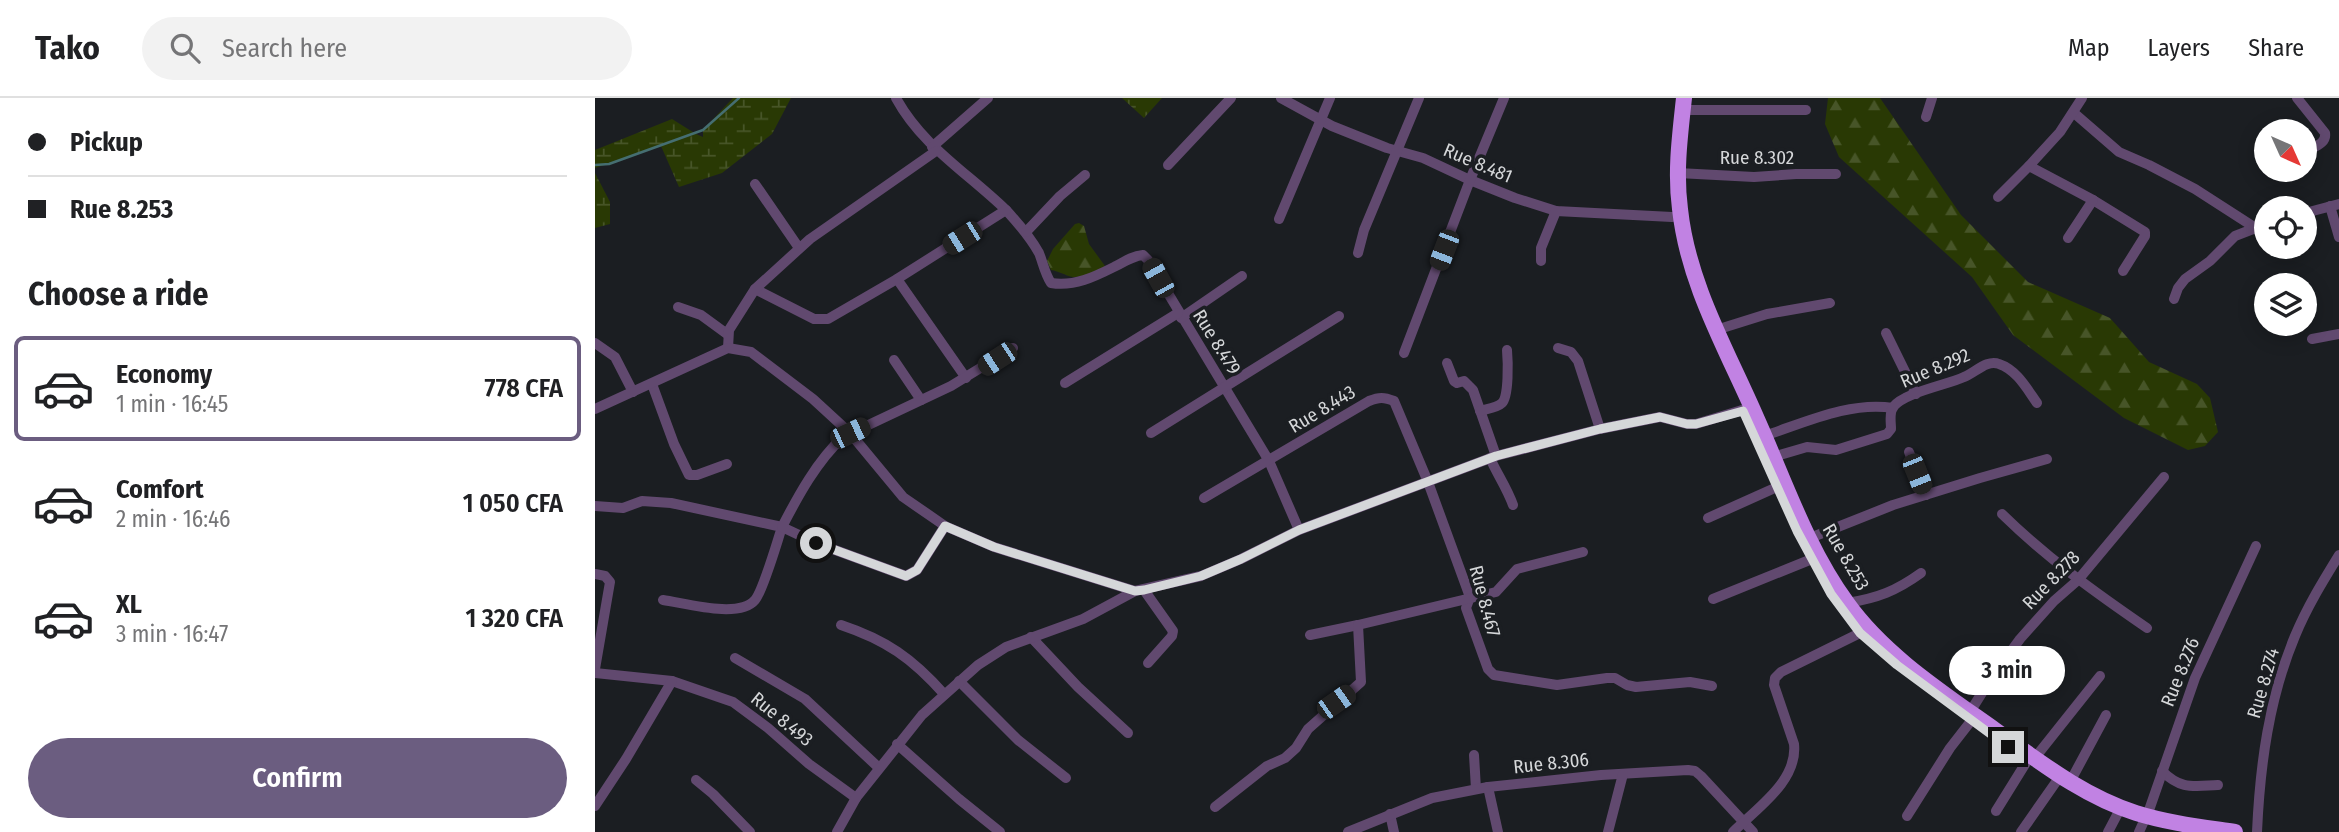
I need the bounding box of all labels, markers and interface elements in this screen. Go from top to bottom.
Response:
search box [142,17,632,80]
text: Tako [35,28,100,68]
icon: search [166,29,204,67]
text: Search here [222,33,347,64]
text: Map [2068,34,2110,62]
text: Layers [2148,34,2210,62]
text: Share [2248,34,2304,62]
north arrow [2254,119,2317,182]
map controls [2254,119,2317,336]
text: Pickup [70,127,143,158]
street label: Rue 8.481 [1440,138,1516,188]
street label: Rue 8.302 [1720,146,1794,169]
text: Rue 8.253 [70,194,173,225]
button: locate [2254,196,2317,259]
car [939,218,986,258]
car [1427,227,1462,273]
car [1139,255,1178,301]
button: layers [2254,273,2317,336]
text: Choose a ride [28,275,209,313]
street label: Rue 8.479 [1188,305,1246,379]
car [974,339,1021,379]
street label: Rue 8.292 [1897,343,1973,393]
icon: car [32,357,95,420]
text: Economy [116,359,212,390]
text: 778 CFA [485,373,563,404]
street label: Rue 8.443 [1284,380,1360,438]
text: 1 min · 16:45 [116,390,228,418]
car [827,415,874,451]
car [1900,451,1935,497]
icon: car [32,472,95,535]
text: Comfort [116,474,204,505]
text: 1 050 CFA [463,488,563,519]
text: 2 min · 16:46 [116,505,231,533]
street label: Rue 8.253 [1818,520,1874,594]
route start [800,527,832,559]
street label: Rue 8.278 [2017,546,2085,614]
street label: Rue 8.467 [1464,563,1506,640]
icon: car [32,587,95,650]
text: XL [116,589,142,620]
text: 1 320 CFA [465,603,563,634]
text: 3 min · 16:47 [116,620,228,648]
street label: Rue 8.276 [2156,634,2204,710]
street label: Rue 8.274 [2242,645,2284,721]
callout: 3 min [1950,646,2066,694]
text: 3 min [1981,656,2033,684]
car [1313,681,1360,723]
street label: Rue 8.493 [746,687,818,751]
route end [1992,731,2024,763]
button: Confirm [28,738,567,818]
street label: Rue 8.306 [1512,748,1590,778]

